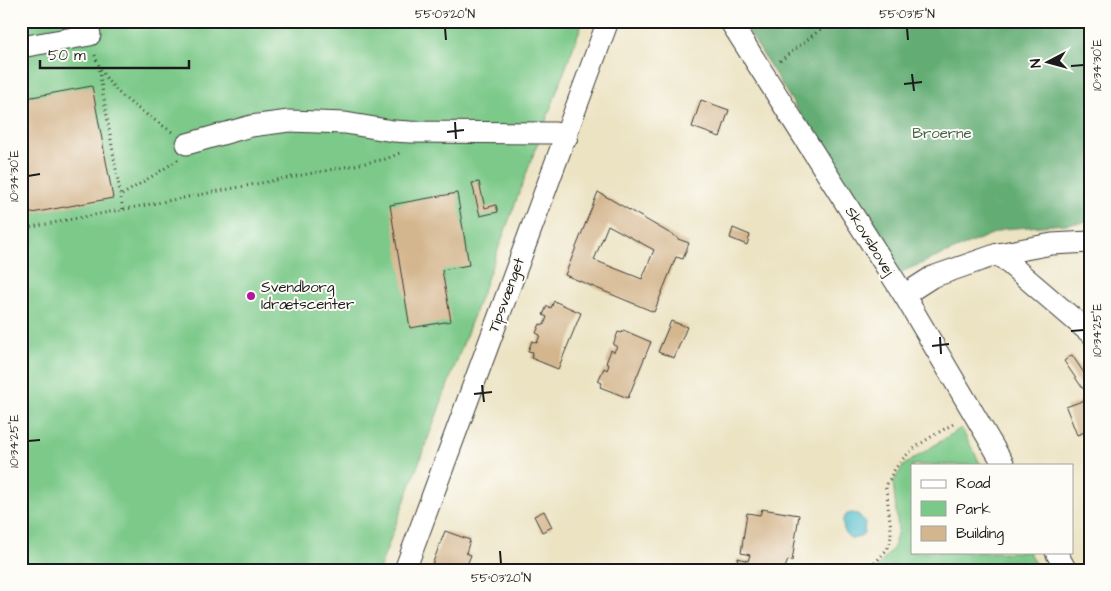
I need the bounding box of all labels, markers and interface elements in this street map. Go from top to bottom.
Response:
text: 55°03'20"N [415,6,476,23]
text: 55°03'15"N [879,6,935,23]
scale bar [40,38,189,70]
north arrow [1024,38,1074,88]
text: 10°34'30"E [1089,39,1106,91]
text: 50 m [48,45,86,66]
text: N [1026,58,1046,69]
park label: Broerne [912,123,972,144]
text: 10°34'30"E [6,150,23,202]
street label: Skovsbovej [840,203,899,280]
street label: Tipsvænget [483,255,531,336]
place label: Svendborg Idrætscenter [261,277,354,315]
marker: Svendborg Idrætscenter [245,290,257,302]
text: 10°34'25"E [1089,303,1106,357]
text: 10°34'25"E [6,414,23,468]
legend [911,464,1074,554]
text: Road [956,473,991,494]
text: Park [956,499,991,520]
text: Building [956,523,1004,545]
text: 55°03'20"N [471,570,532,587]

